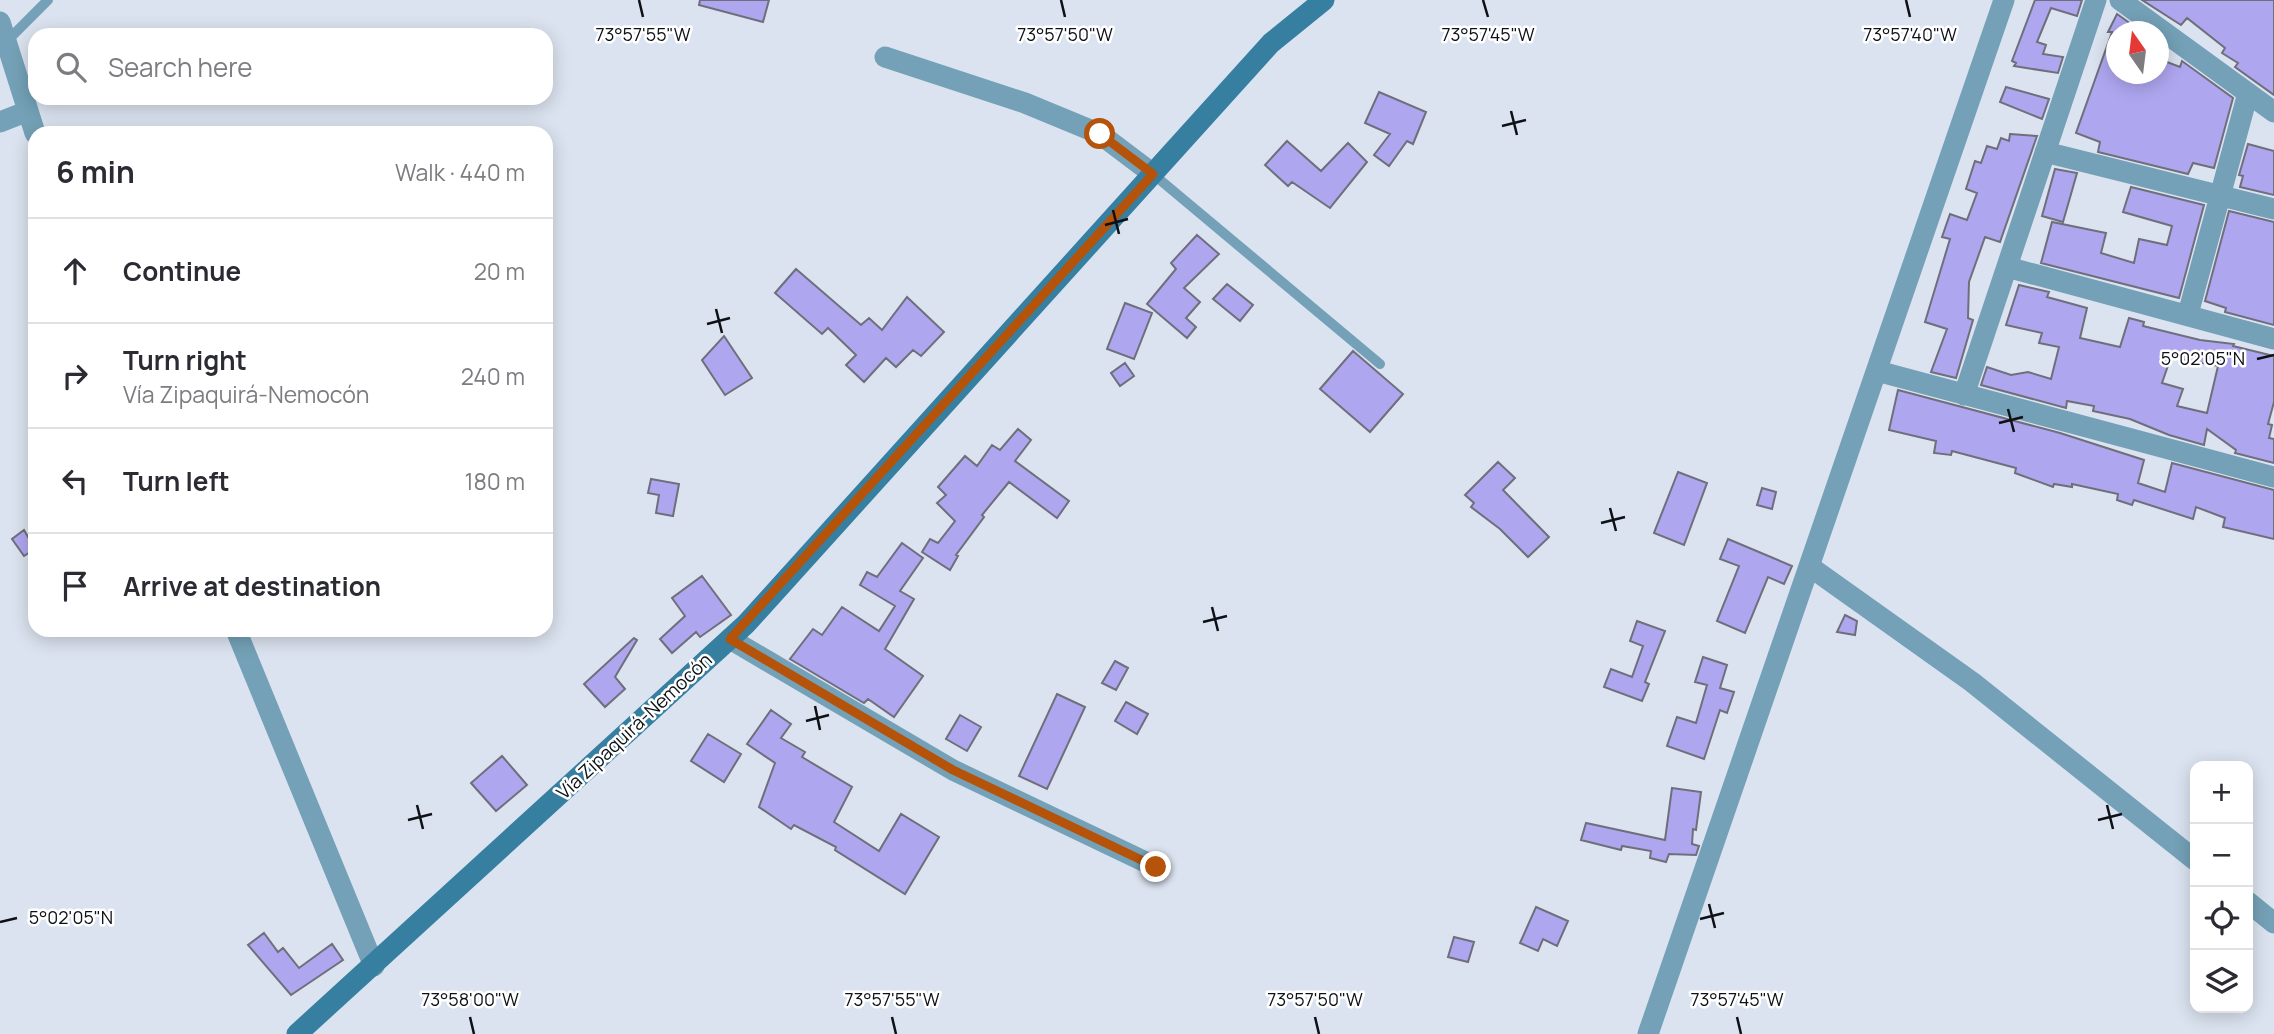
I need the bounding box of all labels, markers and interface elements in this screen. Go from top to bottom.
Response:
north arrow [2106,21,2169,84]
text: 73°57'55"W [595,22,691,46]
text: 73°57'50"W [1017,22,1113,46]
text: 73°57'45"W [1441,22,1535,46]
text: 73°57'40"W [1863,22,1957,46]
search box [28,28,553,105]
icon: search [52,48,90,86]
text: Search here [108,49,253,85]
route start [1084,118,1115,149]
text: 6 min [56,151,135,192]
text: Walk · 440 m [395,156,525,188]
icon: ahead [56,252,94,290]
text: Continue [123,253,241,289]
text: 20 m [474,255,525,287]
text: Turn right [123,342,247,378]
text: 5°02'05"N [2161,346,2245,370]
icon: right [56,357,94,395]
text: 240 m [461,360,525,392]
text: Vía Zipaquirá-Nemocón [123,378,370,410]
icon: left [56,462,94,500]
text: Turn left [123,463,230,499]
text: 180 m [465,465,525,497]
icon: arrive [56,567,94,605]
text: Arrive at destination [123,568,381,604]
street label: Vía Zipaquirá-Nemocón [551,647,717,805]
map controls [2190,761,2253,1013]
button: + [2190,761,2253,824]
button: − [2190,824,2253,887]
route end [1140,851,1171,882]
button: locate [2190,887,2253,950]
text: 5°02'05"N [29,905,113,929]
button: layers [2190,950,2253,1013]
text: 73°58'00"W [421,987,519,1011]
text: 73°57'55"W [844,987,940,1011]
text: 73°57'50"W [1267,987,1363,1011]
text: 73°57'45"W [1690,987,1784,1011]

